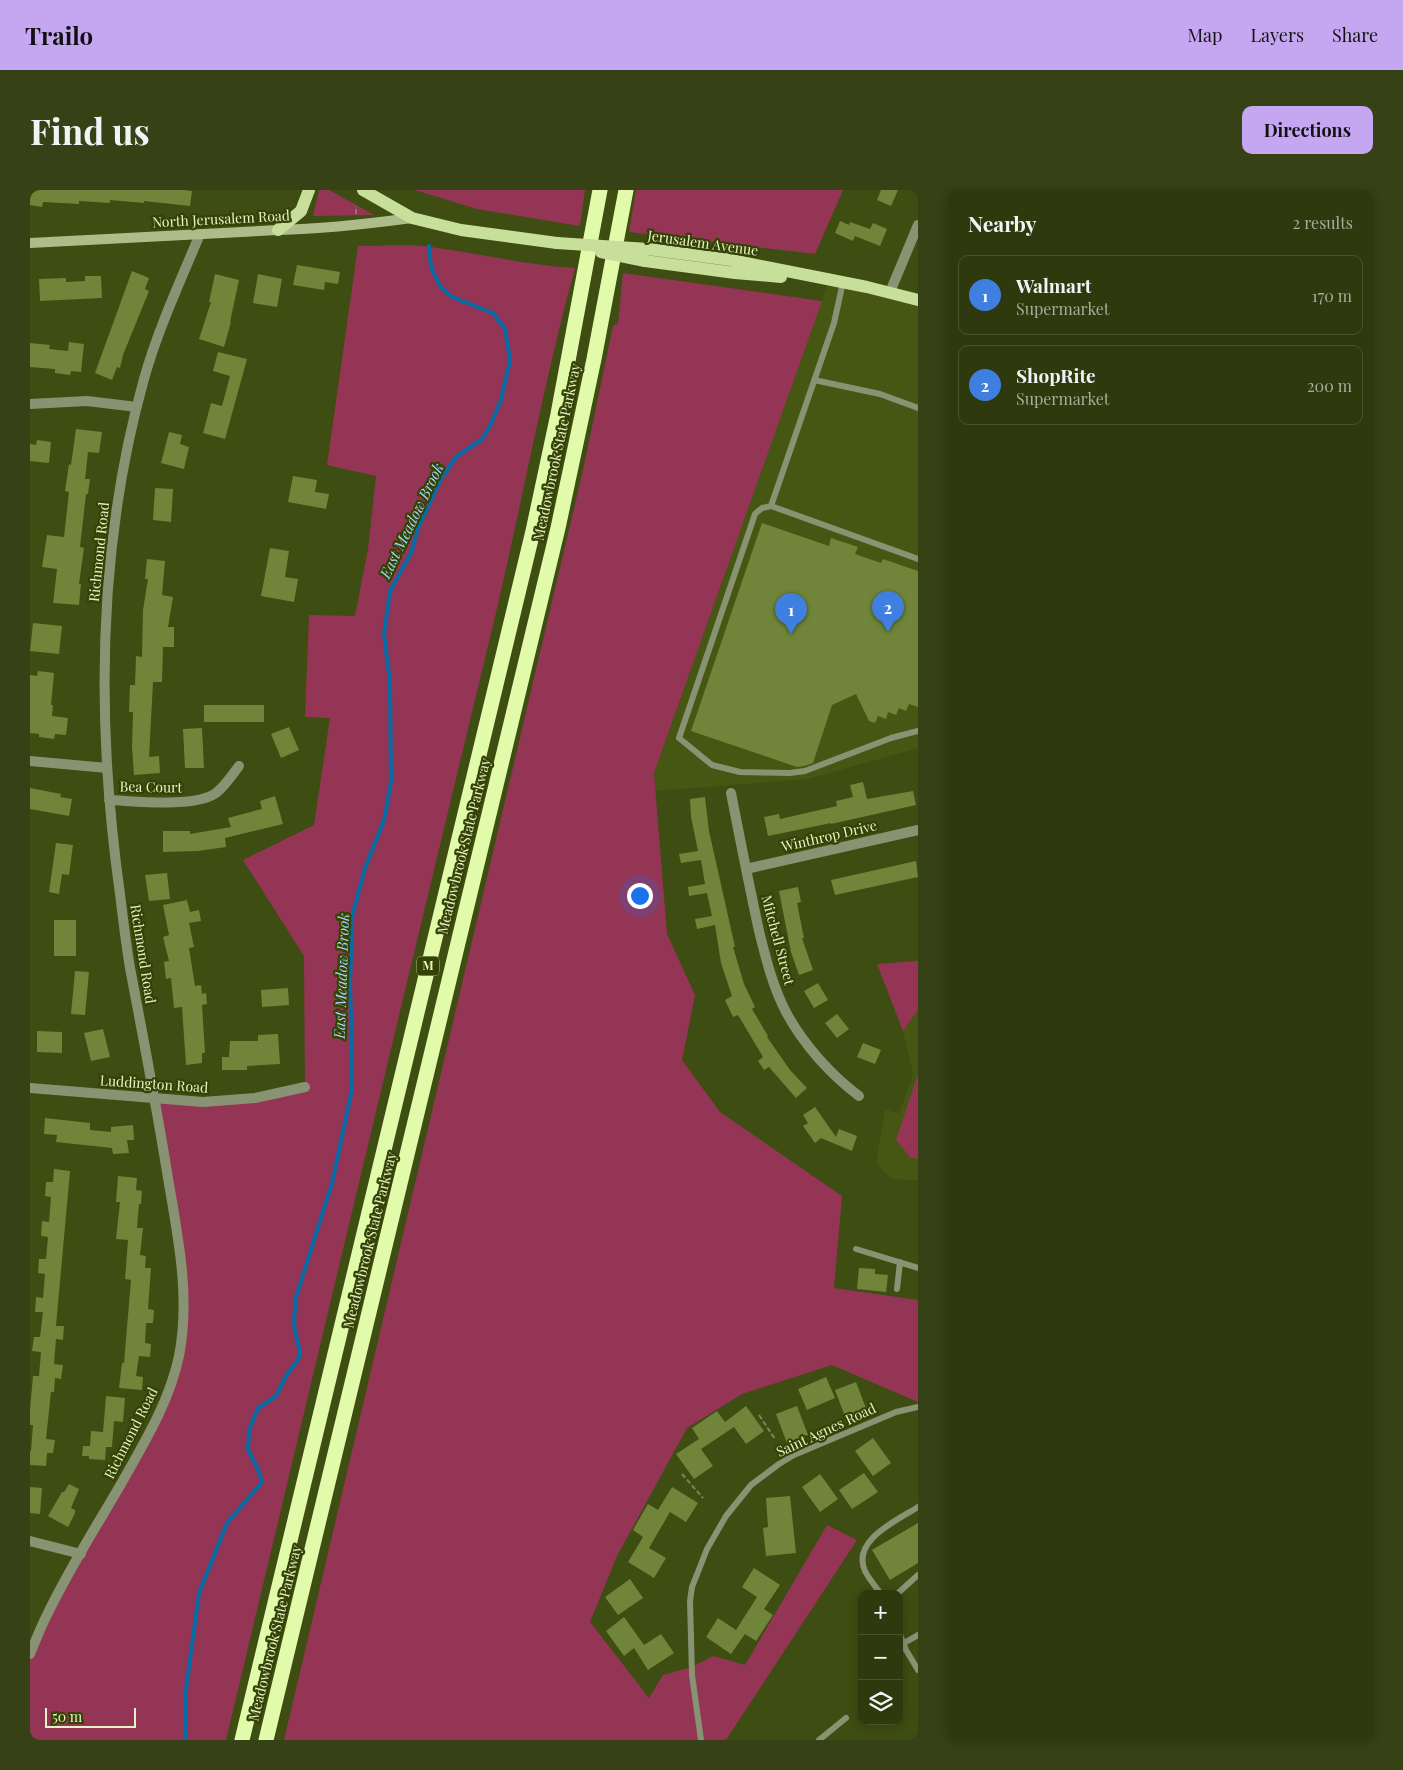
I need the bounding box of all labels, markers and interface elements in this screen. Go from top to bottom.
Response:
text: Trailo [25,19,93,51]
text: Map [1187,23,1222,47]
text: Layers [1250,23,1304,47]
text: Share [1332,23,1378,47]
button: Directions [1242,106,1373,154]
text: Find us [30,107,150,154]
street label: North Jerusalem Road [152,205,290,232]
text: Nearby [968,209,1037,237]
text: 2 results [1293,212,1353,233]
street label: Jerusalem Avenue [646,225,760,260]
text: Walmart [1016,272,1091,298]
text: 1 [982,285,988,306]
text: 170 m [1312,285,1352,306]
text: Supermarket [1016,298,1110,319]
street label: Meadowbrook State Parkway [528,361,585,542]
text: ShopRite [1016,362,1096,388]
text: 2 [981,375,989,396]
text: 200 m [1307,375,1352,396]
text: Supermarket [1016,388,1110,409]
water label: East Meadow Brook [374,459,448,582]
street label: Richmond Road [84,501,113,603]
pin: 2 [872,591,904,632]
pin: 1 [775,593,807,634]
street label: Meadowbrook State Parkway [432,756,495,936]
street label: Bea Court [119,776,184,797]
street label: Winthrop Drive [778,815,879,856]
your location [627,883,653,909]
street label: Mitchell Street [757,893,800,988]
street label: Richmond Road [126,903,161,1005]
water label: East Meadow Brook [329,912,353,1040]
road number: M [417,956,439,976]
street label: Luddington Road [99,1070,209,1097]
street label: Meadowbrook State Parkway [338,1150,401,1330]
street label: Richmond Road [99,1384,162,1482]
street label: Saint Agnes Road [773,1398,879,1461]
street label: Meadowbrook State Parkway [243,1543,306,1723]
map controls [858,1590,903,1725]
button: + [858,1590,903,1635]
button: − [858,1635,903,1680]
button: layers [858,1680,903,1725]
scale bar [45,1705,136,1728]
text: 50 m [52,1707,82,1726]

